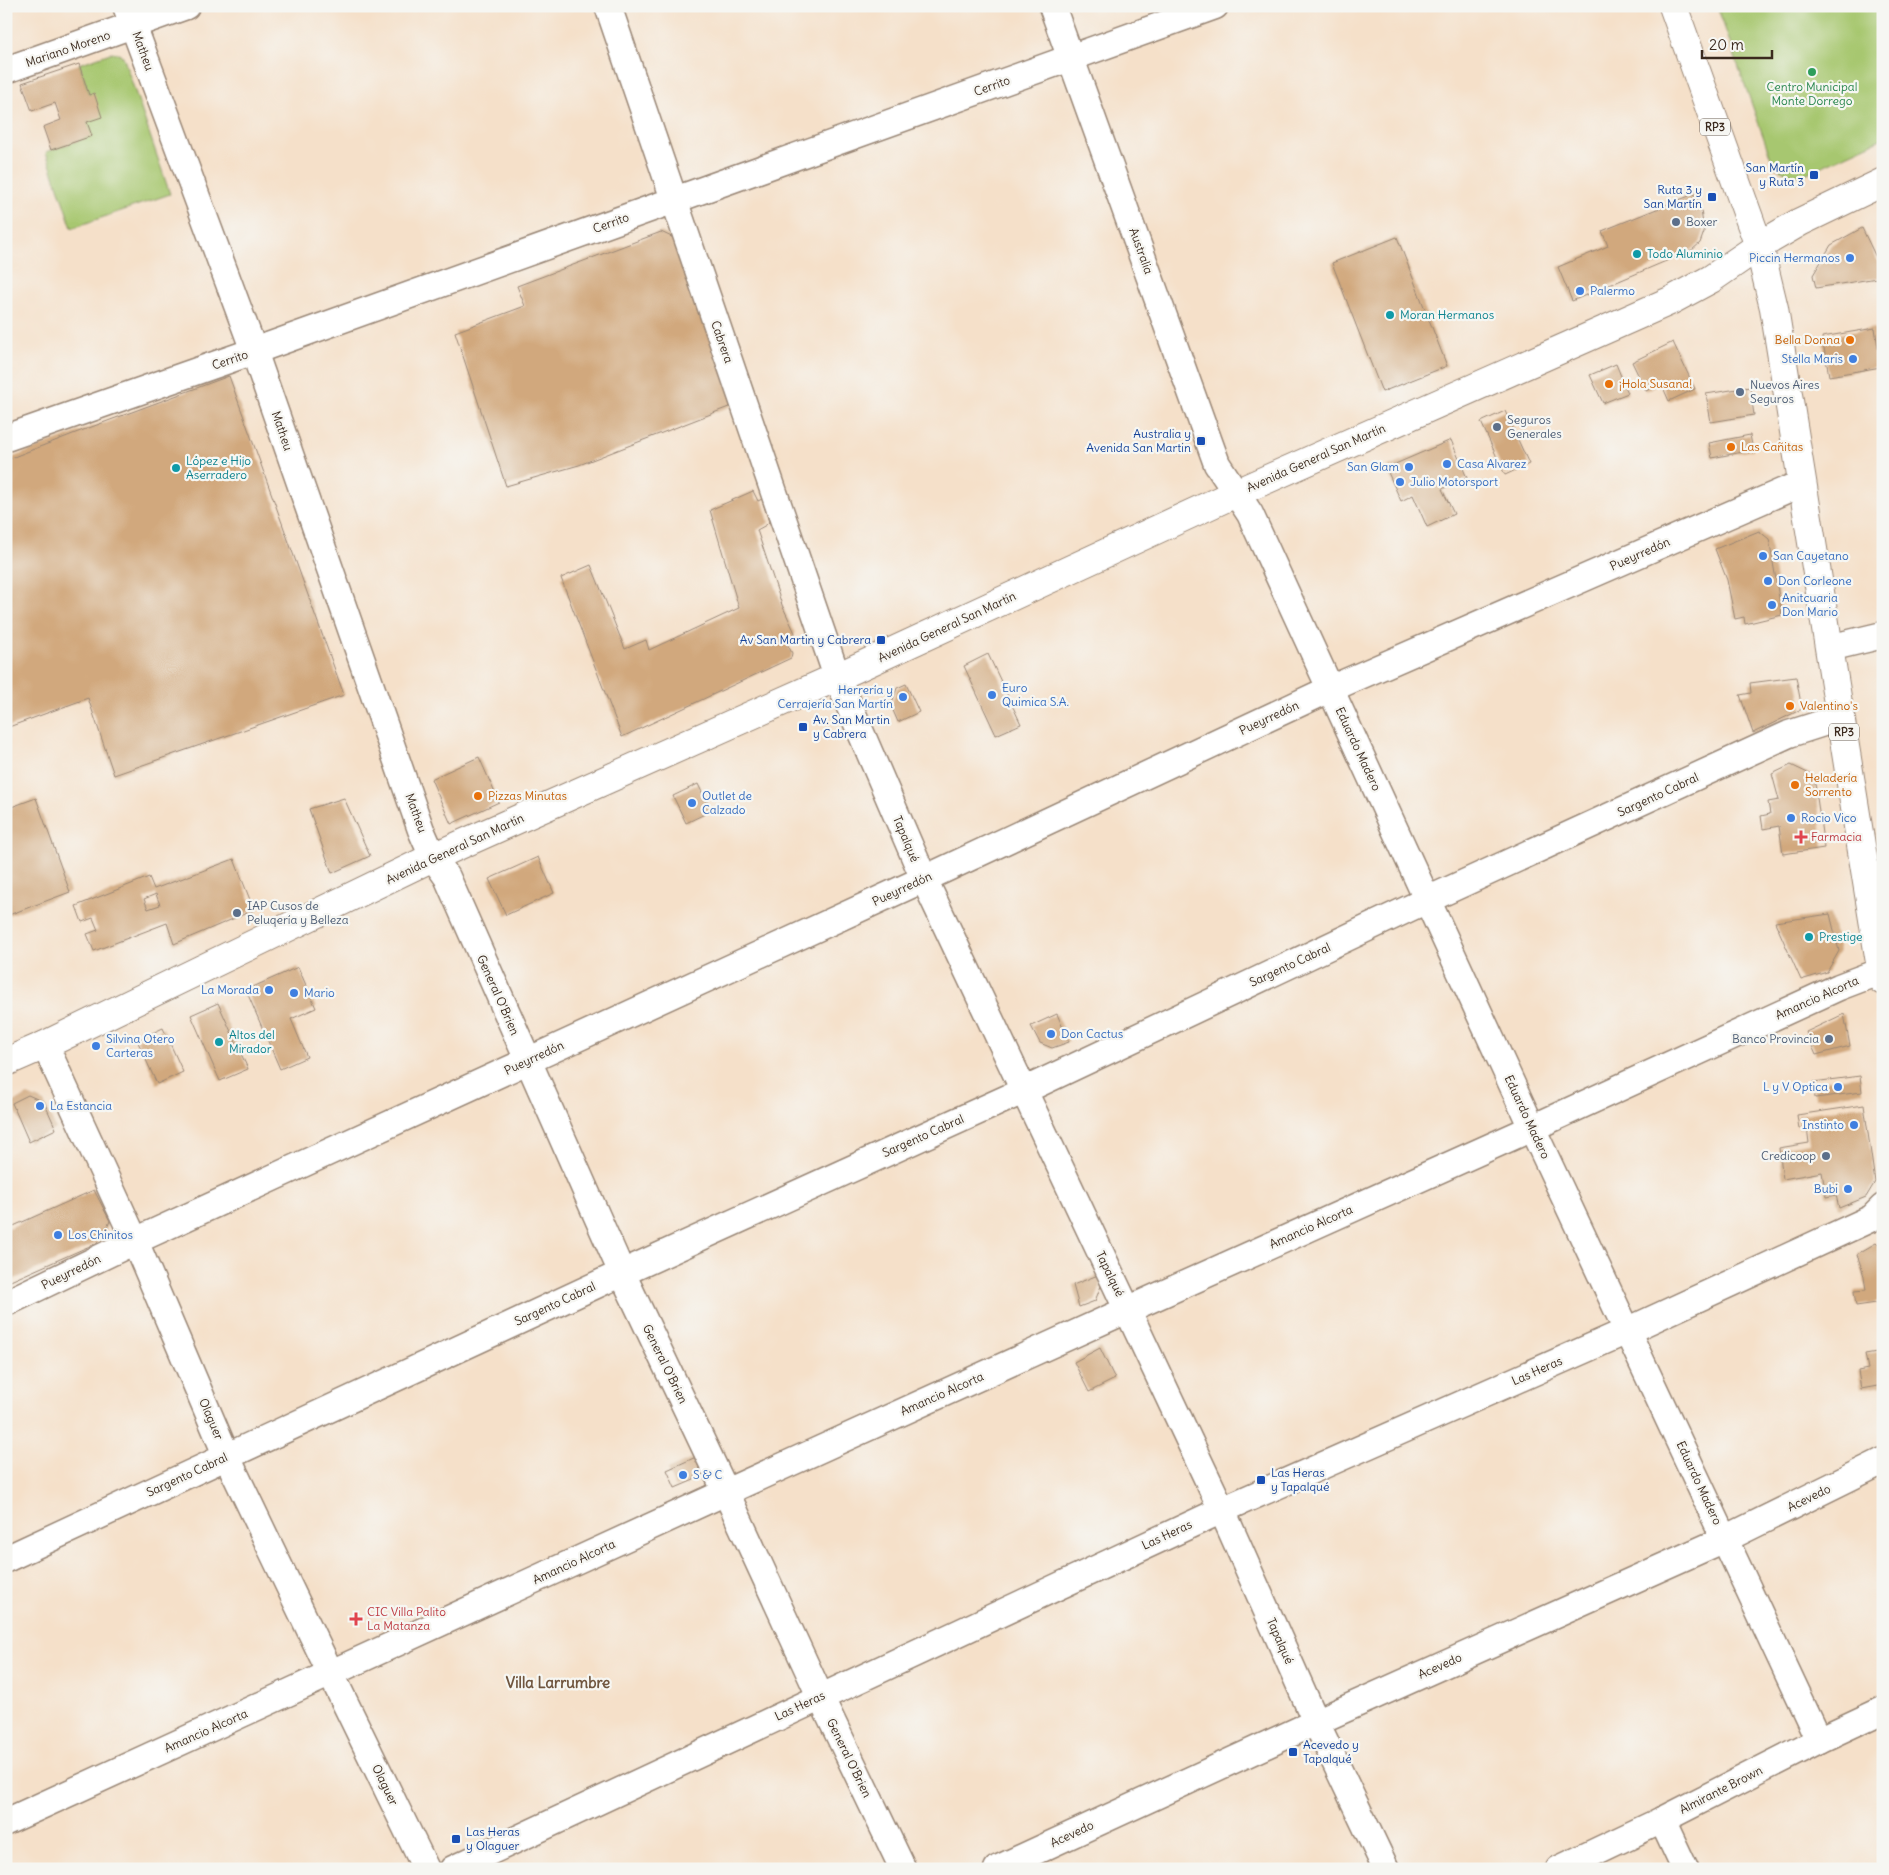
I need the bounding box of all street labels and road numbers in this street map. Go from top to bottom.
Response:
street label: Mariano Moreno [24,27,112,70]
street label: Matheu [129,29,158,73]
street label: Cerrito [972,72,1012,99]
road number: RP3 [1700,118,1730,136]
street label: Cerrito [591,209,631,236]
street label: Australia [1126,226,1157,276]
street label: Cabrera [708,319,737,365]
street label: Cerrito [210,346,250,373]
street label: Matheu [269,409,296,453]
street label: Avenida General San Martín [1244,420,1388,495]
street label: Pueyrredón [1607,534,1672,573]
street label: Avenida General San Martín [875,588,1018,665]
street label: Pueyrredón [1237,697,1301,738]
street label: Eduardo Madero [1333,705,1385,793]
road number: RP3 [1829,724,1859,740]
street label: Sargento Cabral [1615,769,1701,820]
street label: Matheu [402,791,431,835]
street label: Avenida General San Martín [383,810,526,887]
street label: Tapalqué [890,813,923,864]
street label: Pueyrredón [870,868,934,909]
street label: Sargento Cabral [1247,939,1333,990]
street label: General O'Brien [474,952,523,1037]
street label: Amancio Alcorta [1773,972,1861,1023]
street label: Pueyrredón [502,1037,566,1078]
street label: Eduardo Madero [1502,1073,1554,1161]
street label: Sargento Cabral [880,1111,966,1160]
street label: Amancio Alcorta [1267,1201,1355,1252]
street label: Tapalqué [1093,1249,1128,1299]
street label: Pueyrredón [39,1251,103,1292]
street label: Sargento Cabral [512,1278,598,1329]
street label: General O'Brien [640,1322,691,1406]
street label: Las Heras [1509,1353,1564,1388]
street label: Amancio Alcorta [898,1368,986,1419]
street label: Olaguer [196,1396,227,1442]
street label: Eduardo Madero [1674,1439,1726,1527]
street label: Sargento Cabral [144,1449,230,1500]
street label: Acevedo [1785,1481,1833,1514]
street label: Las Heras [1139,1516,1194,1553]
street label: Amancio Alcorta [530,1536,618,1587]
street label: Tapalqué [1264,1615,1297,1666]
street label: Acevedo [1416,1649,1464,1682]
street label: Las Heras [772,1687,827,1724]
street label: Amancio Alcorta [162,1705,250,1756]
street label: General O'Brien [824,1716,875,1800]
street label: Olaguer [369,1762,402,1808]
street label: Almirante Brown [1677,1762,1765,1817]
street label: Acevedo [1048,1817,1096,1850]

